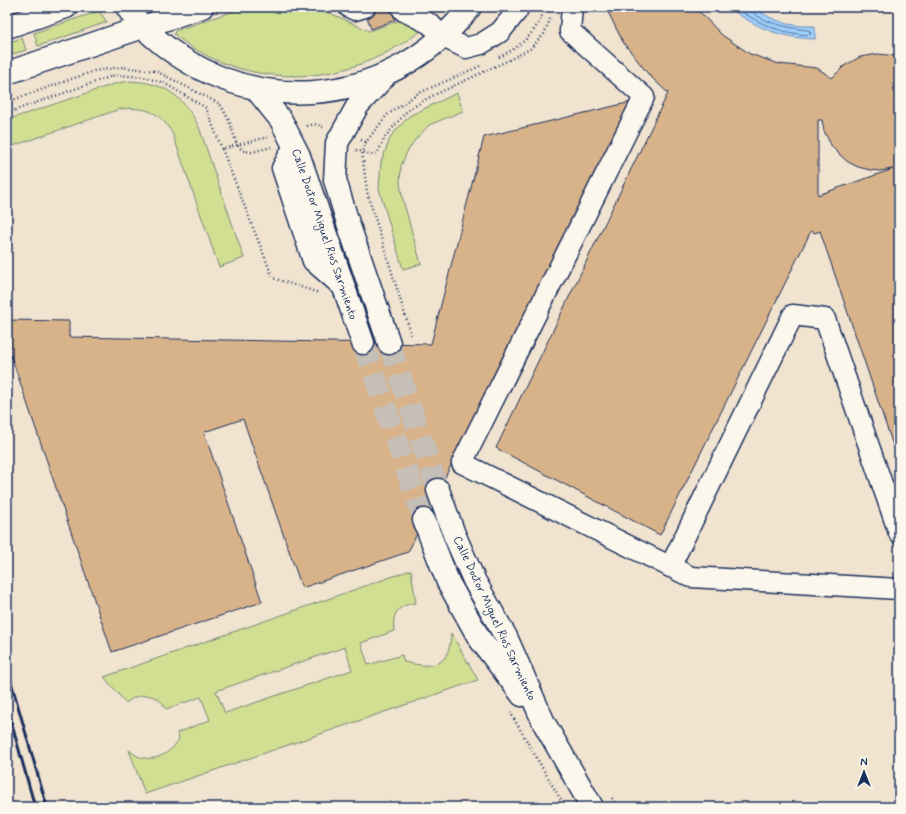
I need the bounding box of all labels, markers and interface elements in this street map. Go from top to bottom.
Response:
street label: Calle Doctor Miguel Rios Sarmiento [287,147,361,322]
street label: Calle Doctor Miguel Rios Sarmiento [449,534,539,703]
north arrow [844,752,884,792]
text: N [860,756,868,770]

